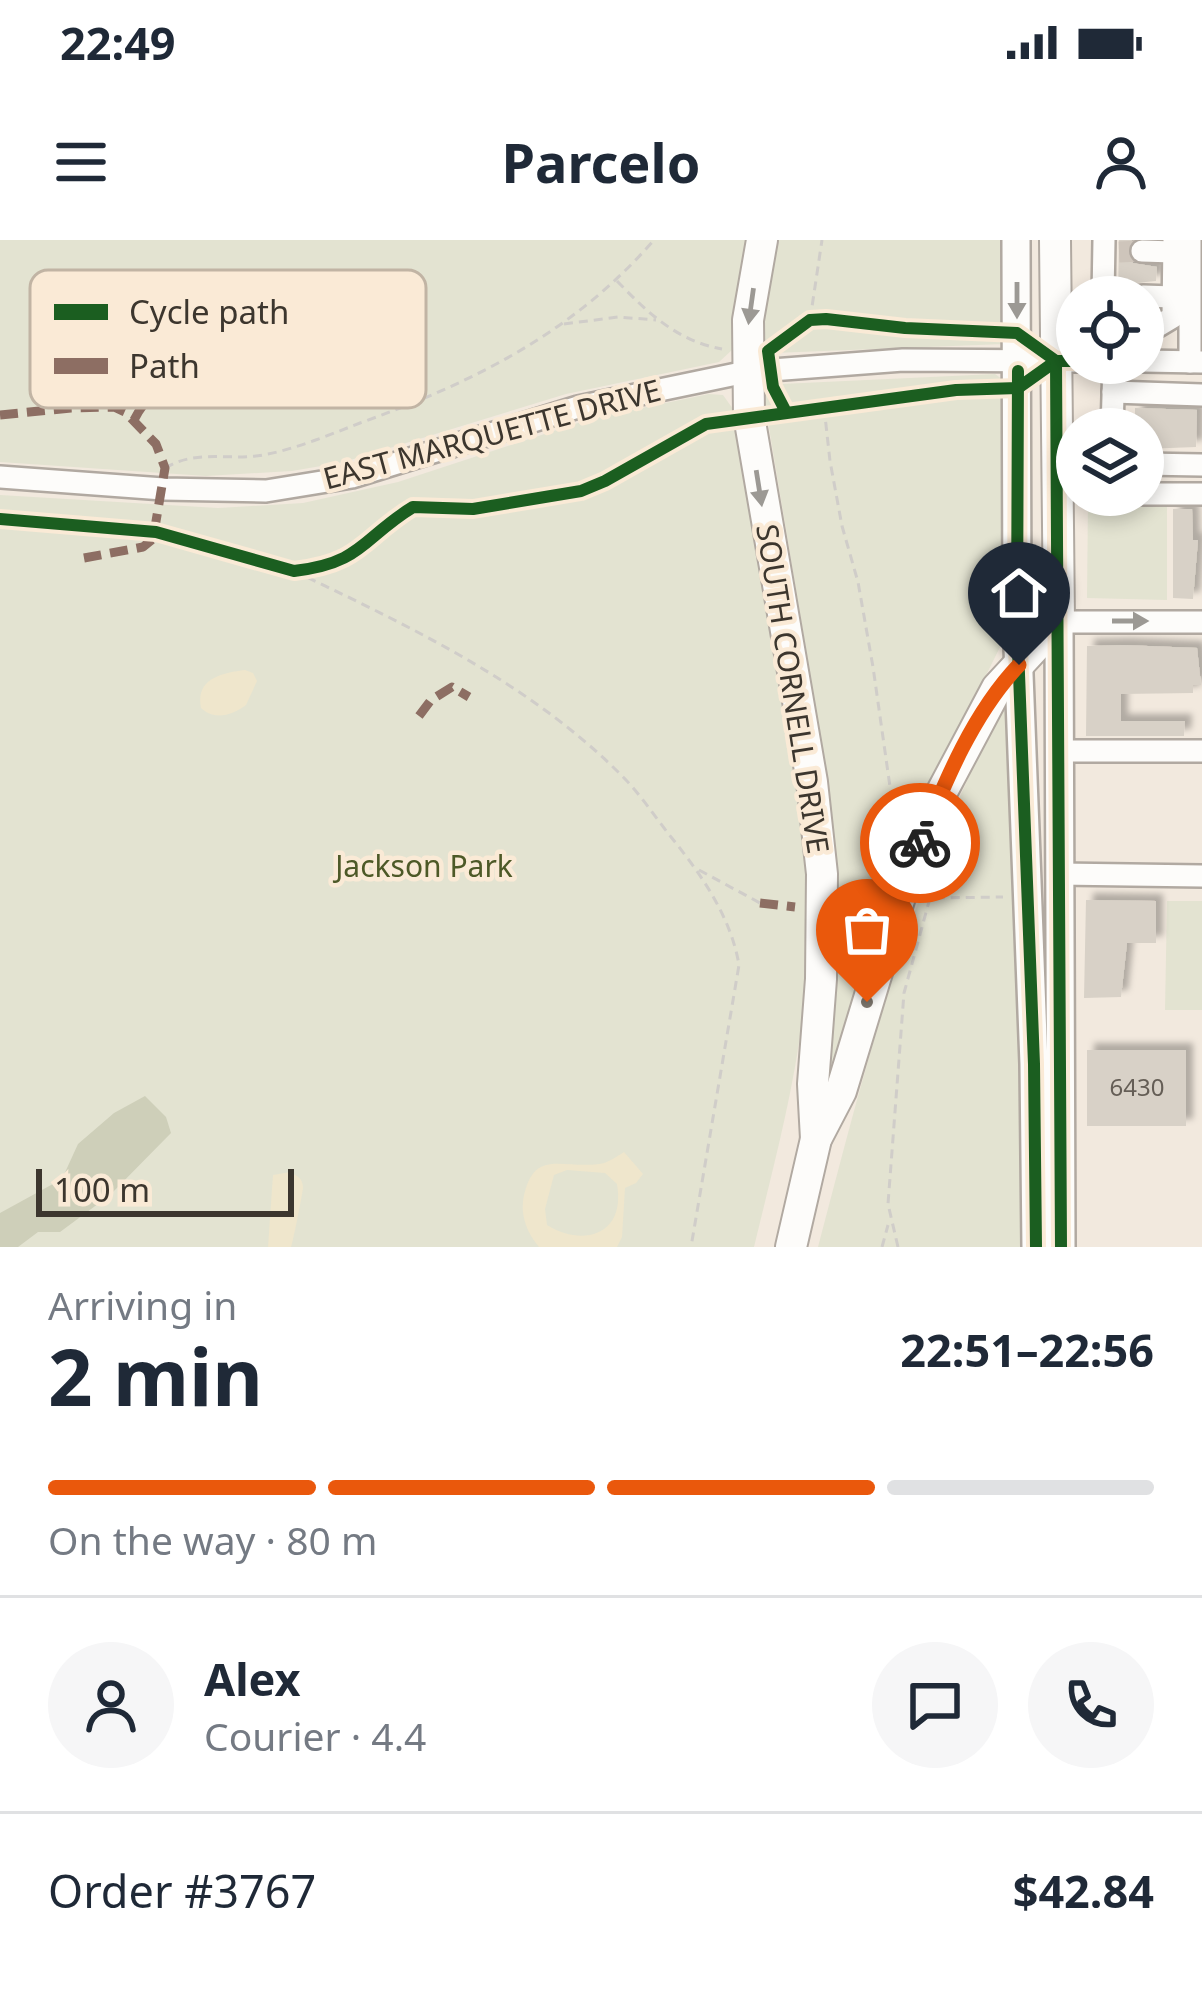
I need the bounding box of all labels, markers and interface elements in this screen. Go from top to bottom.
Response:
text: 22:49 [60,12,176,73]
text: Parcelo [502,125,700,199]
icon: menu [48,129,114,195]
icon: person [1088,129,1154,195]
legend [30,270,426,408]
map controls [1056,276,1164,516]
button: locate [1056,276,1164,384]
one-way arrow [1007,282,1026,320]
one-way arrow [741,287,760,325]
text: Cycle path [129,289,289,334]
text: Path [129,343,200,388]
street label: EAST MARQUETTE DRIVE [318,369,665,498]
button: layers [1056,408,1164,516]
one-way arrow [750,470,769,507]
street label: SOUTH CORNELL DRIVE [747,521,840,856]
pin [968,542,1070,665]
icon: home [986,560,1052,626]
one-way arrow [1112,611,1150,631]
courier [860,783,980,903]
icon: bike [887,810,953,876]
park label: Jackson Park [332,845,513,886]
pin [816,879,918,1002]
icon: bag [834,897,900,963]
house number: 6430 [1110,1070,1164,1103]
scale bar [36,1163,294,1216]
text: 100 m [54,1167,150,1212]
text: Arriving in [48,1278,237,1331]
text: 22:51–22:56 [900,1319,1154,1380]
text: 2 min [48,1323,263,1429]
text: On the way · 80 m [48,1513,377,1566]
button: person [48,1642,174,1768]
button: chat [872,1642,998,1768]
button: phone [1028,1642,1154,1768]
text: Alex [204,1648,301,1709]
text: Courier · 4.4 [204,1709,426,1762]
text: Order #3767 [48,1860,316,1921]
text: $42.84 [1013,1860,1154,1921]

